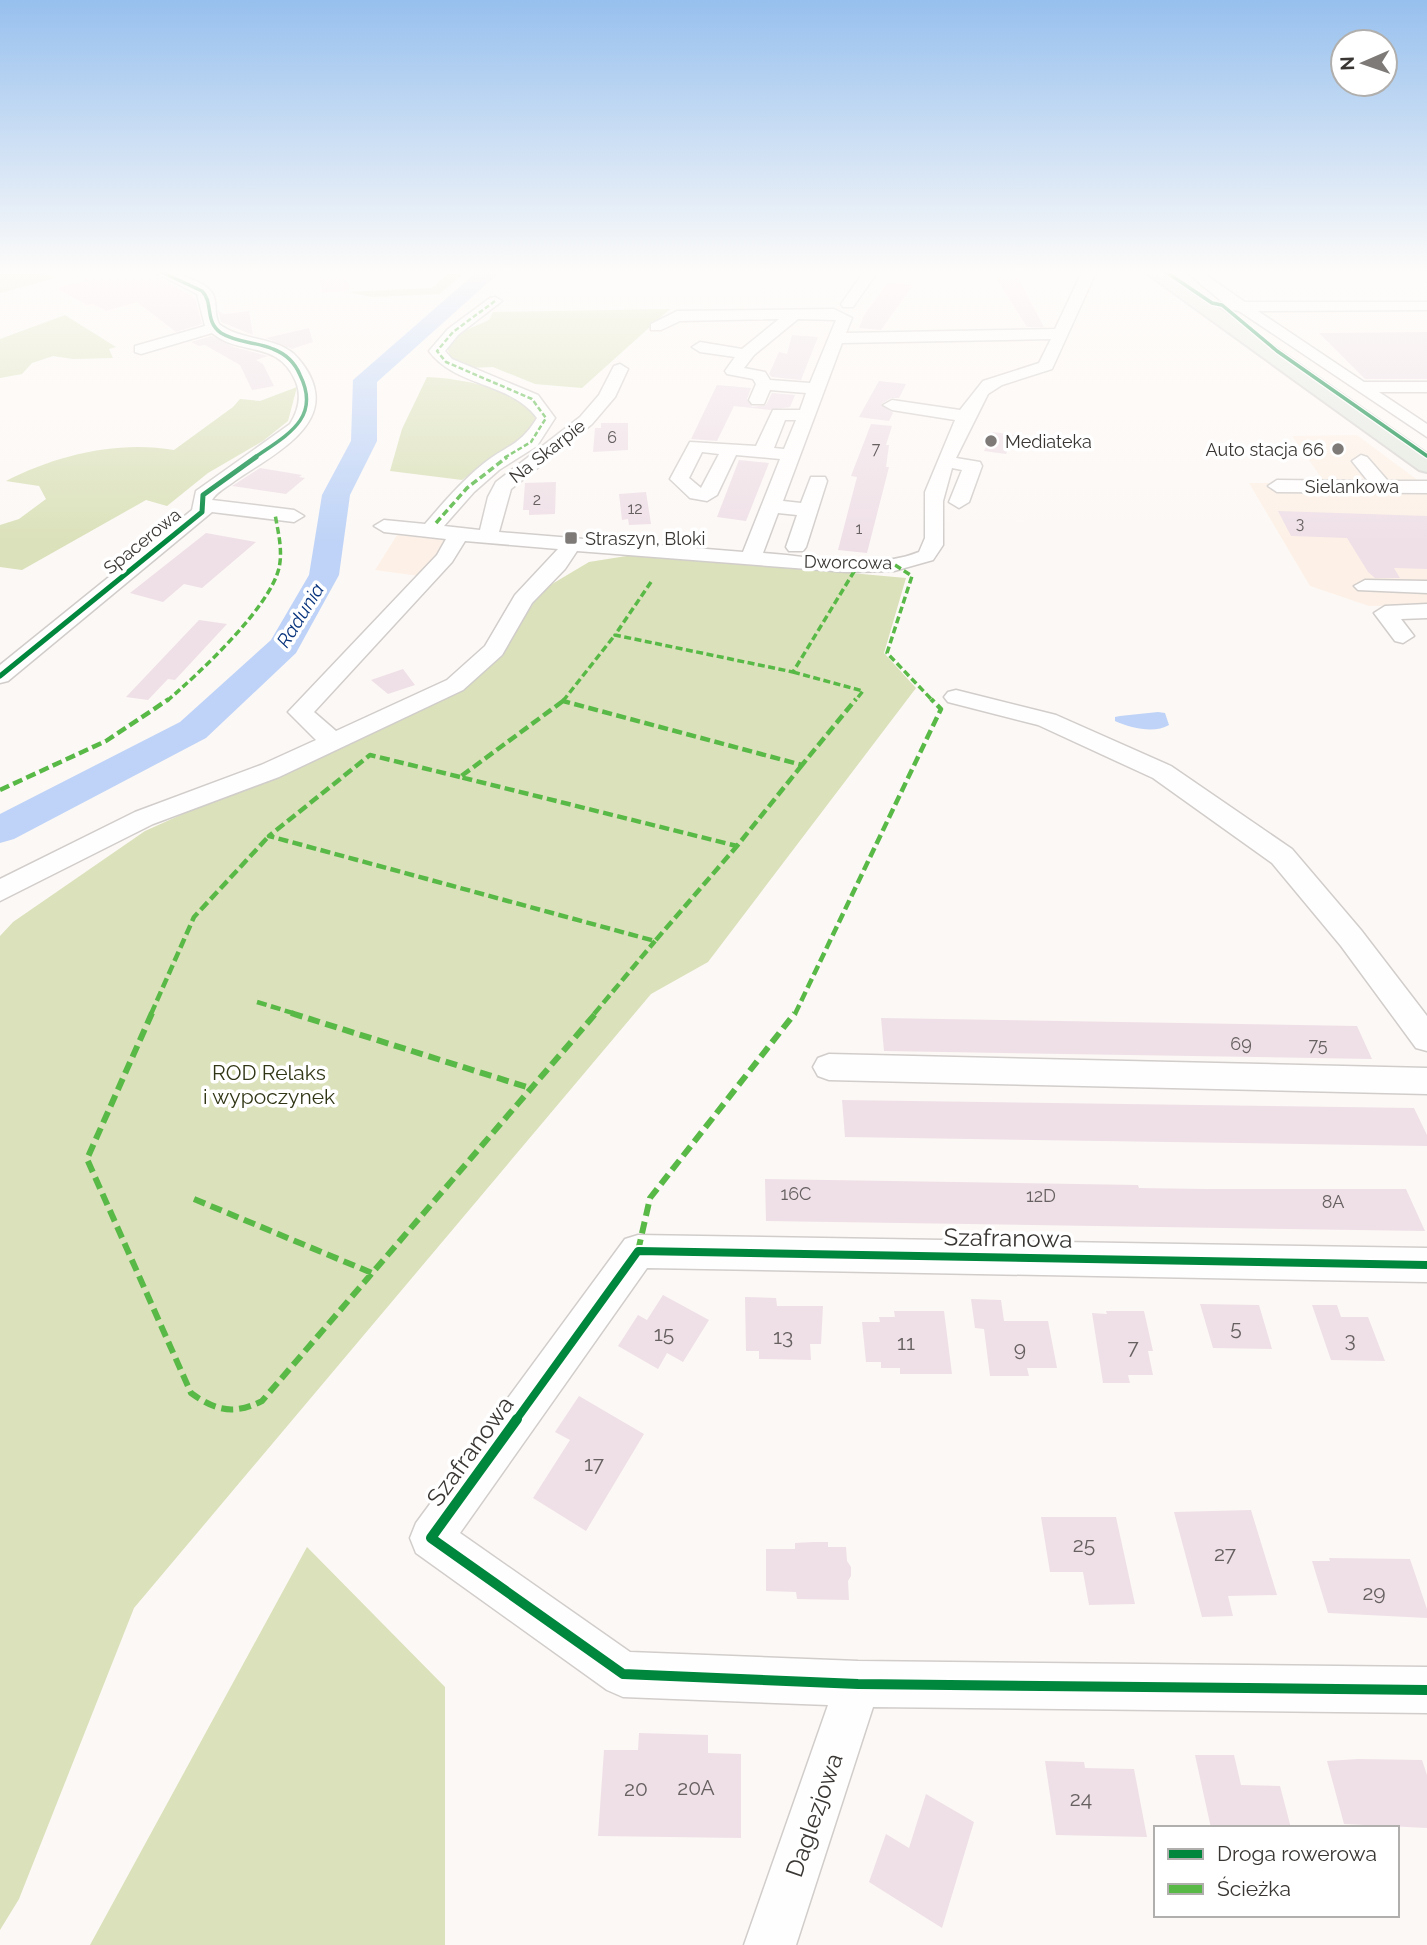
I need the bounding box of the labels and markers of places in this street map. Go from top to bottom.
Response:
place label: Mediateka [1005,431,1092,452]
marker: Mediateka [983,433,999,449]
place label: Auto stacja 66 [1206,439,1324,460]
marker: Auto stacja 66 [1330,441,1346,457]
place label: Straszyn, Bloki [585,528,705,549]
marker: Straszyn, Bloki [563,530,579,546]

